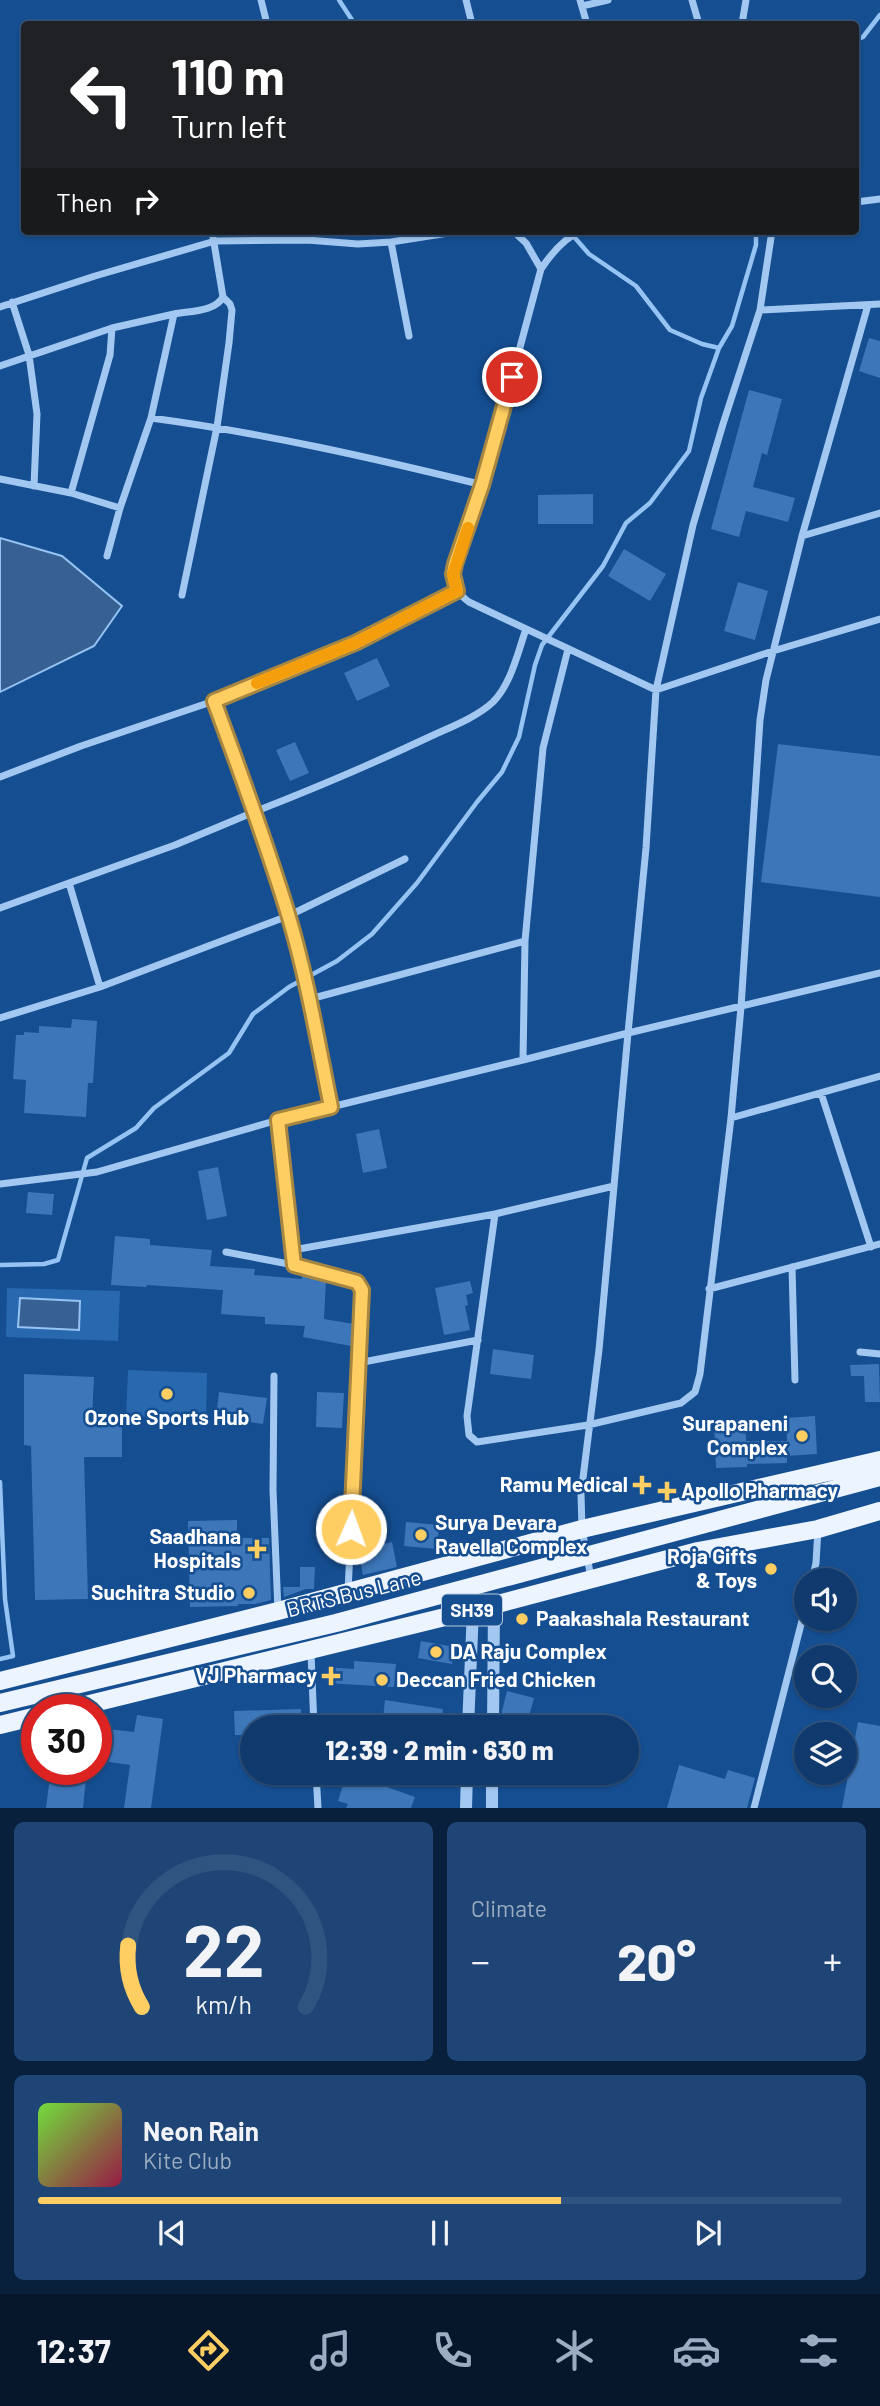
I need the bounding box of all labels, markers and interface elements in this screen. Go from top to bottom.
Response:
text: 110 m [171,46,285,105]
icon: left [56,49,147,140]
text: Turn left [171,106,288,144]
icon: right [127,182,165,220]
text: Then [56,186,113,217]
pin [482,347,542,407]
icon: arrive [493,358,531,396]
marker: Ozone Sports Hub [159,1386,175,1402]
place label: Ozone Sports Hub [85,1404,250,1429]
place label: Surapaneni Complex [682,1410,788,1459]
marker: Surapaneni Complex [794,1428,810,1444]
place label: Ramu Medical [500,1471,628,1496]
marker: Ramu Medical [634,1477,650,1493]
place label: Apollo Pharmacy [681,1477,839,1502]
marker: Apollo Pharmacy [659,1483,675,1499]
position arrow [314,1492,388,1566]
place label: Surya Devara Ravella Complex [435,1509,587,1558]
place label: Saadhana Hospitals [149,1523,241,1572]
marker: Surya Devara Ravella Complex [413,1527,429,1543]
marker: Saadhana Hospitals [247,1539,267,1559]
place label: Roja Gifts & Toys [667,1543,757,1592]
marker: Roja Gifts & Toys [763,1561,779,1577]
street label: BRTS Bus Lane [284,1564,424,1621]
map controls [794,1568,857,1785]
button: sound [794,1568,857,1631]
place label: Suchitra Studio [91,1579,235,1604]
marker: Suchitra Studio [241,1585,257,1601]
road number: SH39 [442,1594,502,1626]
place label: Paakashala Restaurant [536,1605,750,1630]
marker: Paakashala Restaurant [514,1611,530,1627]
place label: DA Raju Complex [450,1638,607,1663]
marker: DA Raju Complex [428,1644,444,1660]
button: search [794,1645,857,1708]
place label: VJ Pharmacy [195,1662,317,1687]
place label: Deccan Fried Chicken [396,1666,596,1691]
marker: VJ Pharmacy [323,1668,339,1684]
marker: Deccan Fried Chicken [374,1672,390,1688]
speed limit sign: 30 [21,1694,112,1785]
button: layers [794,1722,857,1785]
text: 12:39 · 2 min · 630 m [325,1734,554,1765]
text: Climate [471,1894,547,1922]
text: 22 [183,1905,264,1993]
text: 20° [617,1929,696,1991]
text: − [471,1937,490,1983]
text: + [823,1937,842,1983]
text: km/h [195,1989,252,2019]
text: Neon Rain [143,2115,259,2146]
text: Kite Club [143,2146,232,2174]
icon: previous [153,2214,191,2252]
icon: pause [421,2214,459,2252]
icon: next [689,2214,727,2252]
icon: directions [184,2326,233,2375]
icon: music [306,2326,355,2375]
icon: phone [428,2326,477,2375]
icon: climate [550,2326,599,2375]
icon: car [672,2326,721,2375]
icon: filters [794,2326,843,2375]
text: 12:37 [37,2331,111,2369]

